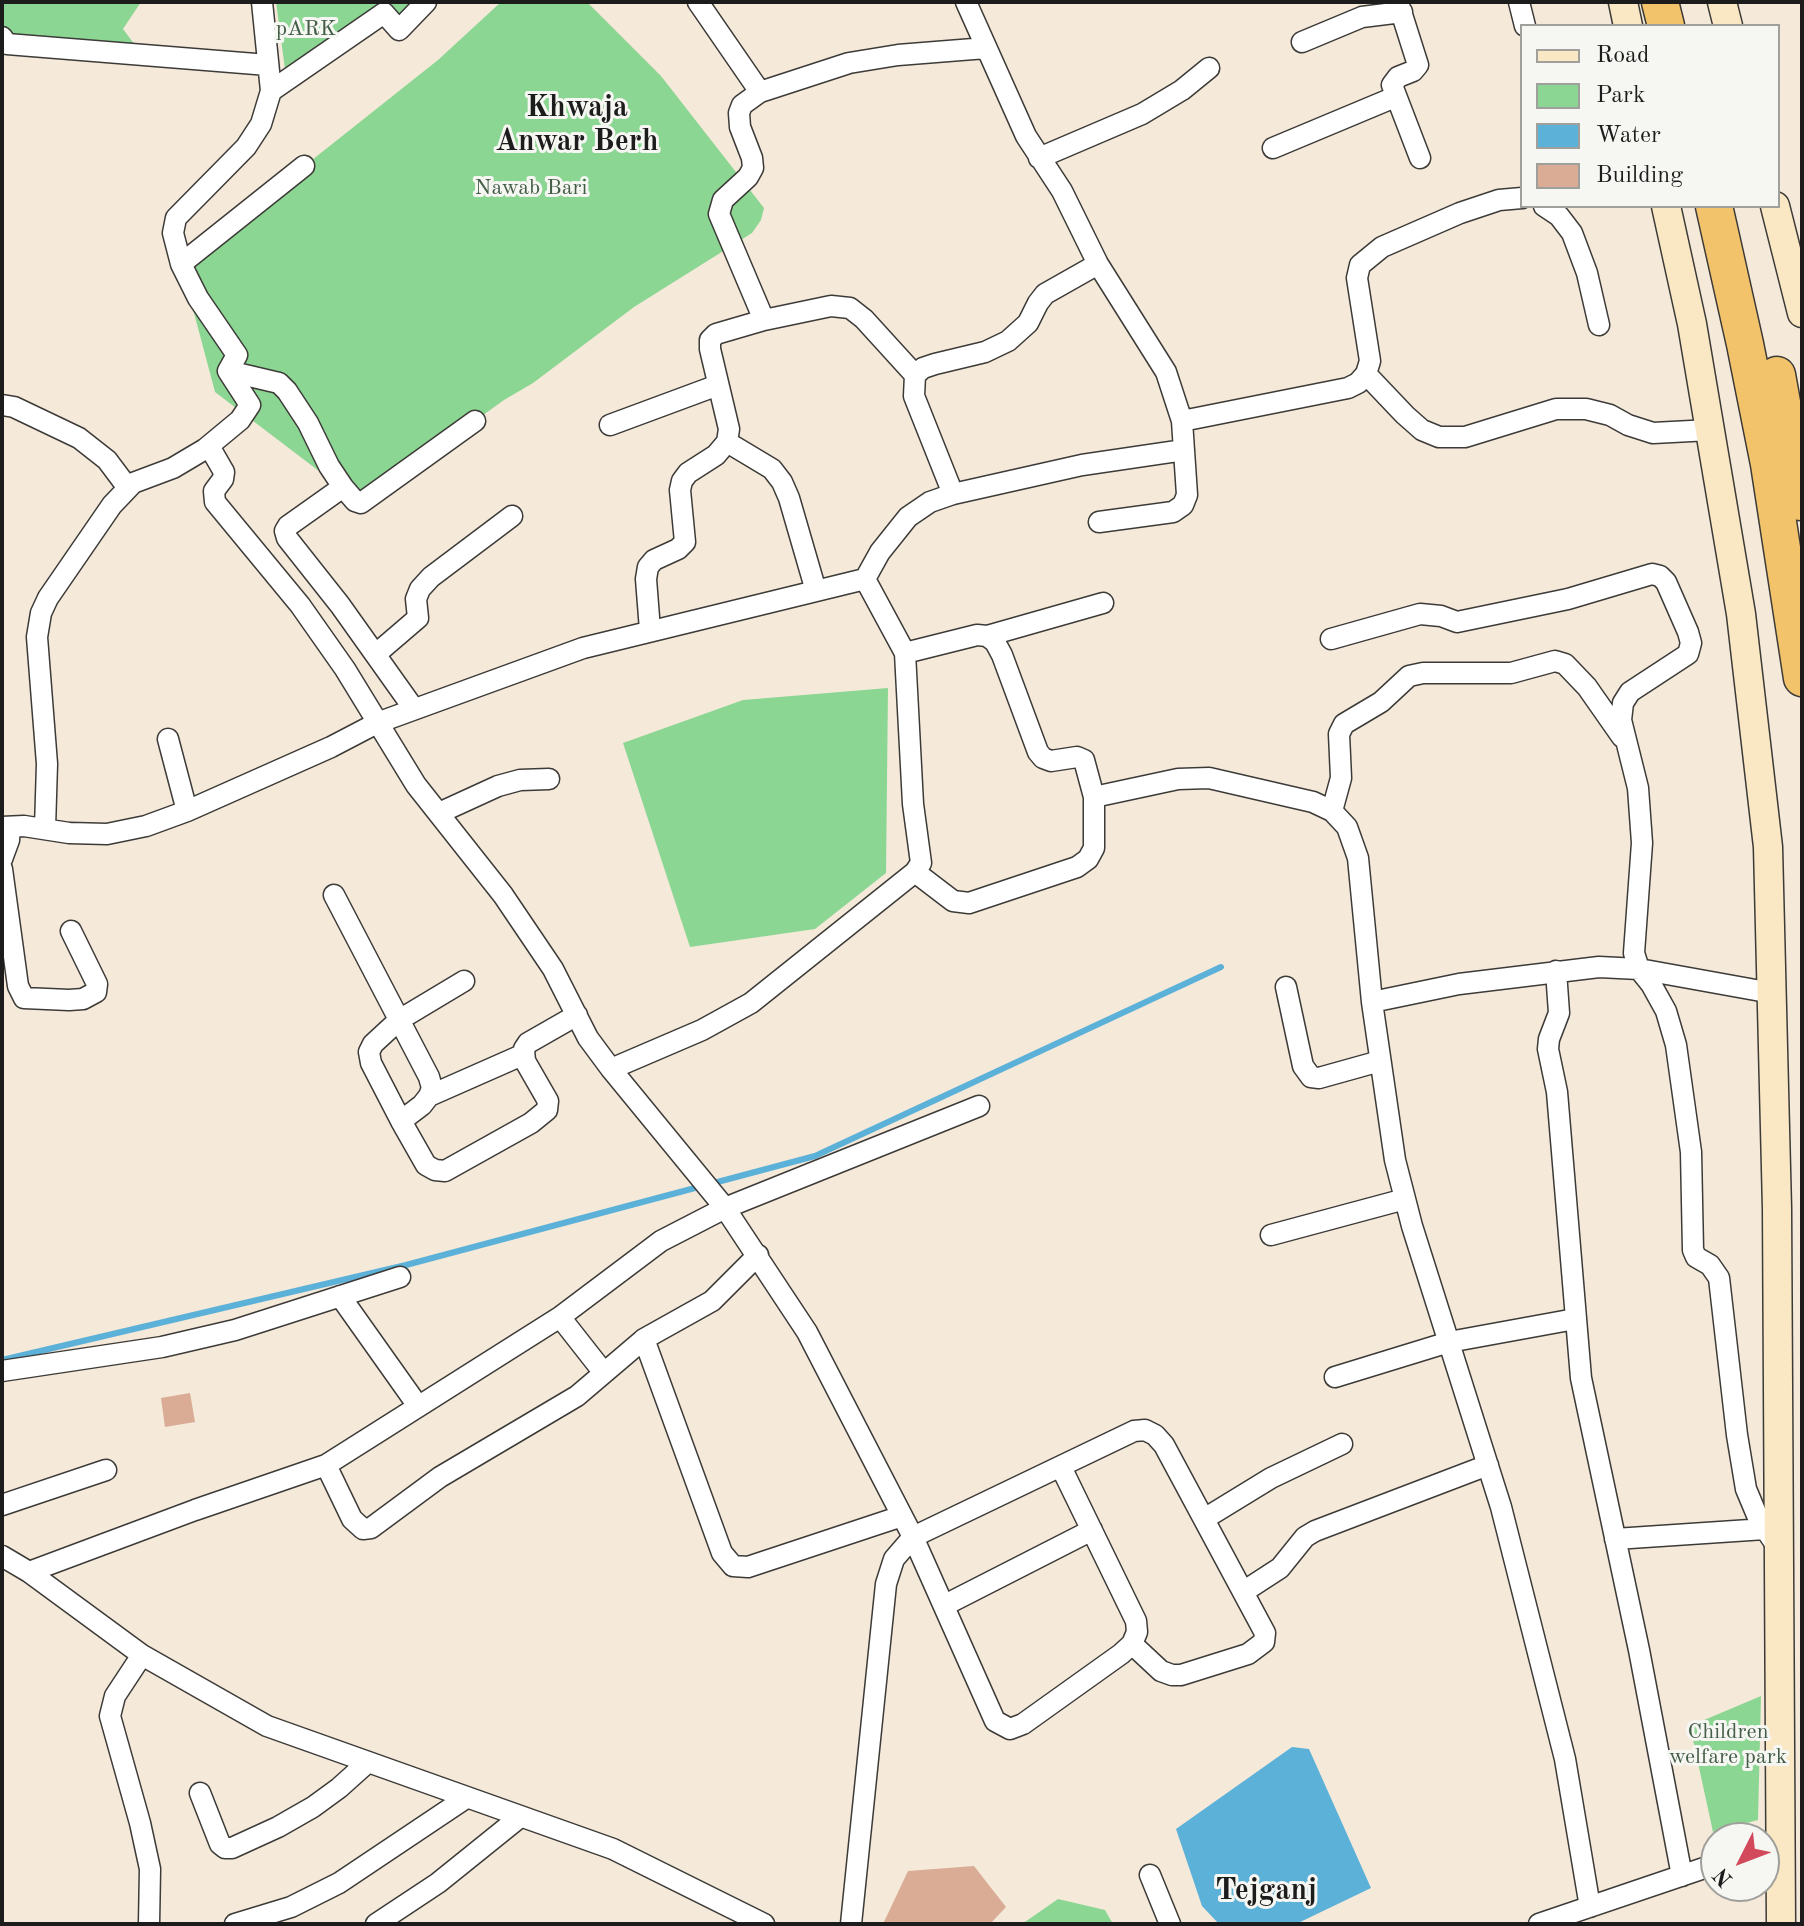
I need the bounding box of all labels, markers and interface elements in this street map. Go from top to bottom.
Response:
park label: pARK [276,16,336,42]
legend [1520,24,1780,208]
text: Road [1596,44,1649,68]
text: Park [1596,84,1645,108]
district label: Khwaja Anwar Berh [495,90,659,160]
text: Water [1596,124,1661,148]
text: Building [1596,164,1683,188]
park label: Nawab Bari [475,175,587,201]
park label: Children welfare park [1669,1719,1787,1770]
north arrow [1700,1822,1780,1902]
text: N [1710,1863,1737,1890]
district label: Tejganj [1215,1873,1317,1909]

